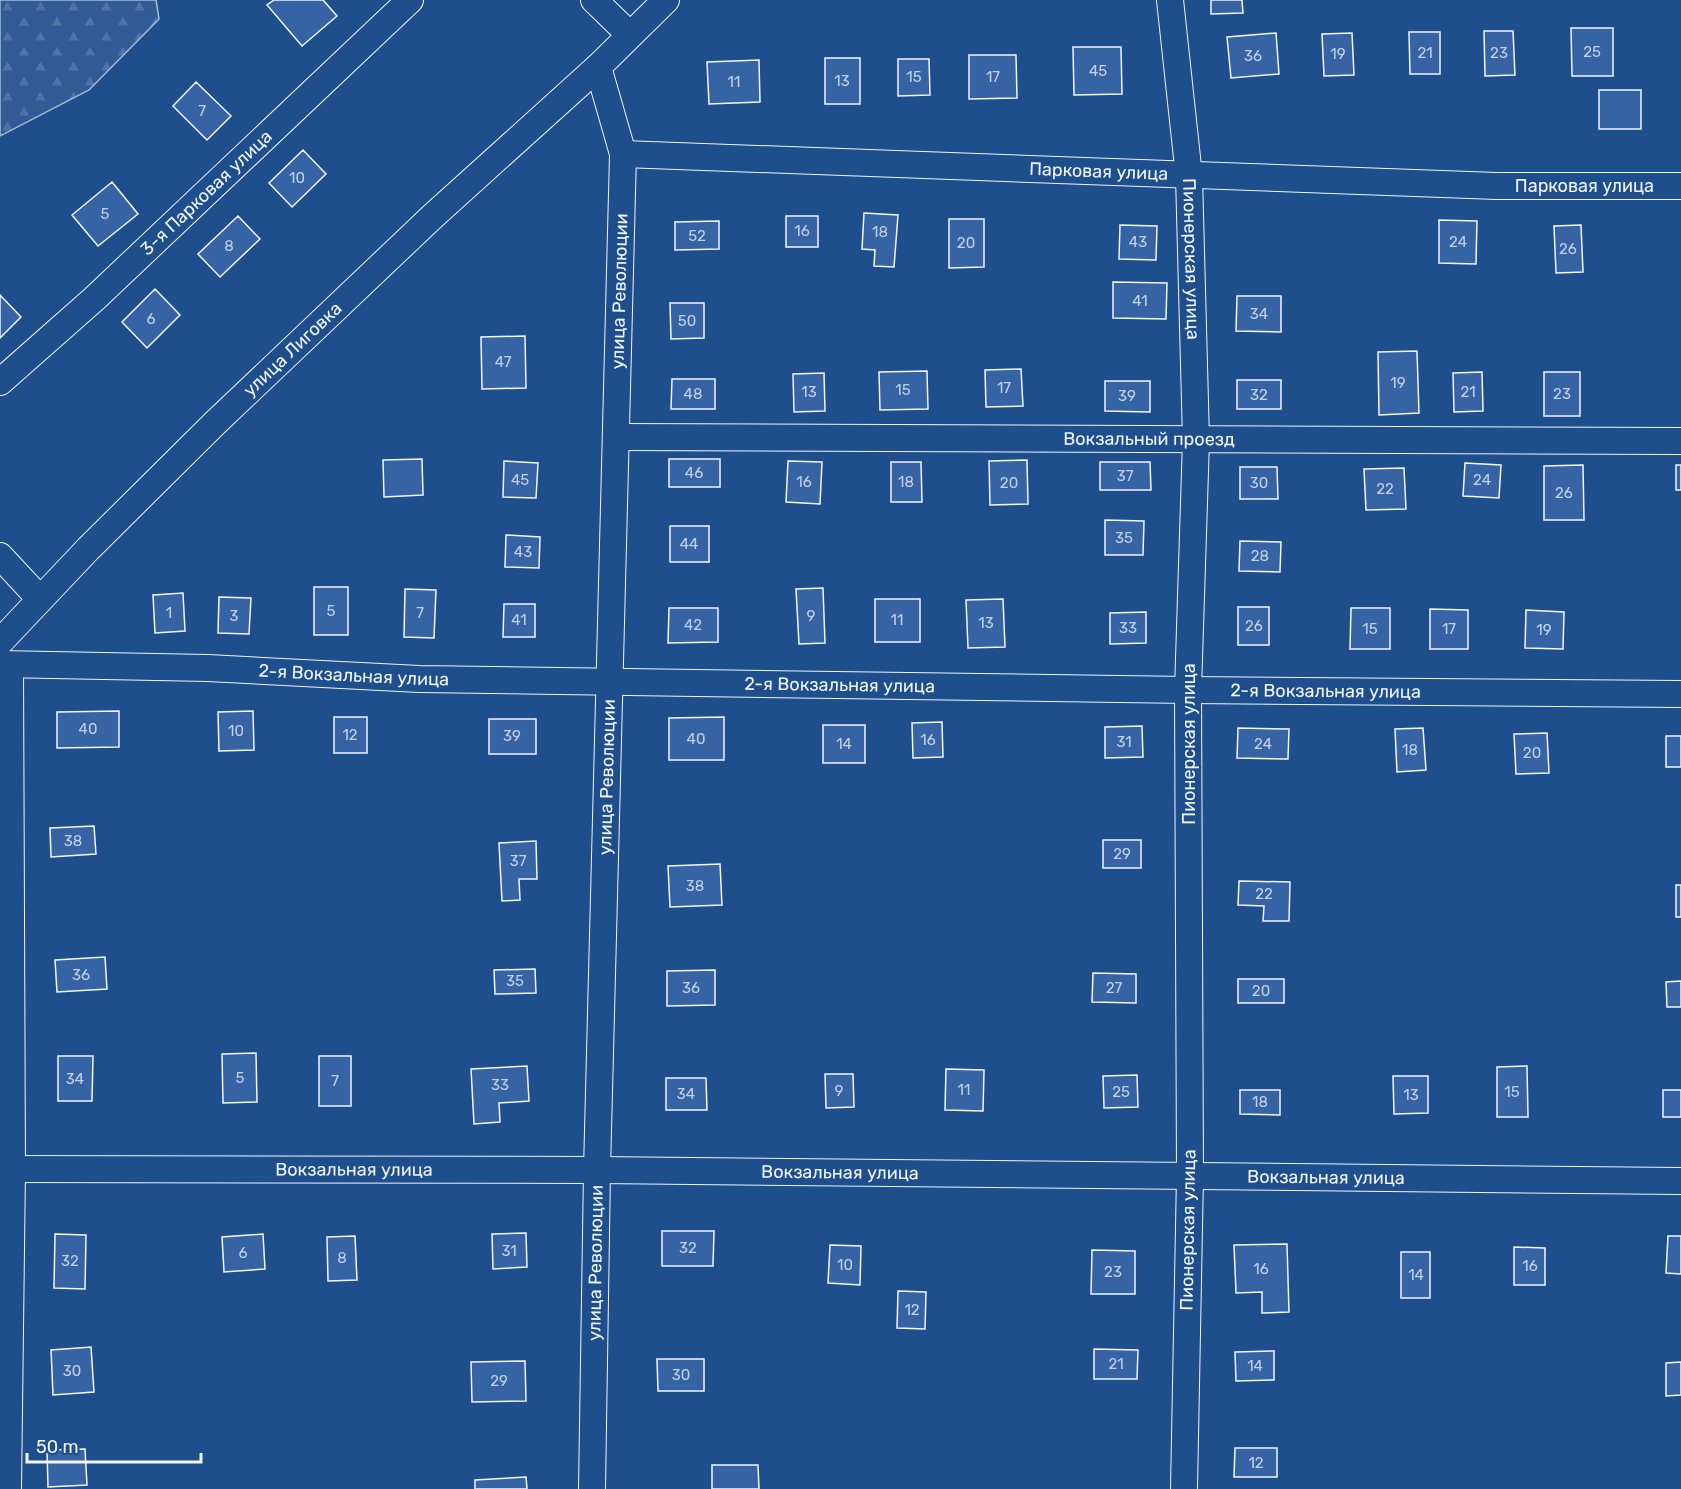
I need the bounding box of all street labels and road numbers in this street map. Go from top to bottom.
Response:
street label: 3-я Парковая улица [136,125,277,260]
street label: Парковая улица [1029,158,1169,185]
street label: Парковая улица [1515,175,1654,197]
street label: Пионерская улица [1178,178,1204,340]
street label: улица Революции [606,213,632,370]
street label: улица Лиговка [239,297,346,401]
street label: Вокзальный проезд [1063,428,1235,450]
street label: 2-я Вокзальная улица [258,660,449,690]
street label: Пионерская улица [1178,663,1200,825]
street label: 2-я Вокзальная улица [744,673,935,697]
street label: 2-я Вокзальная улица [1230,679,1421,703]
street label: улица Революции [594,699,620,855]
street label: Пионерская улица [1176,1149,1200,1311]
street label: Вокзальная улица [275,1158,433,1181]
street label: Вокзальная улица [761,1161,919,1184]
street label: Вокзальная улица [1247,1166,1405,1189]
street label: улица Революции [583,1185,608,1341]

